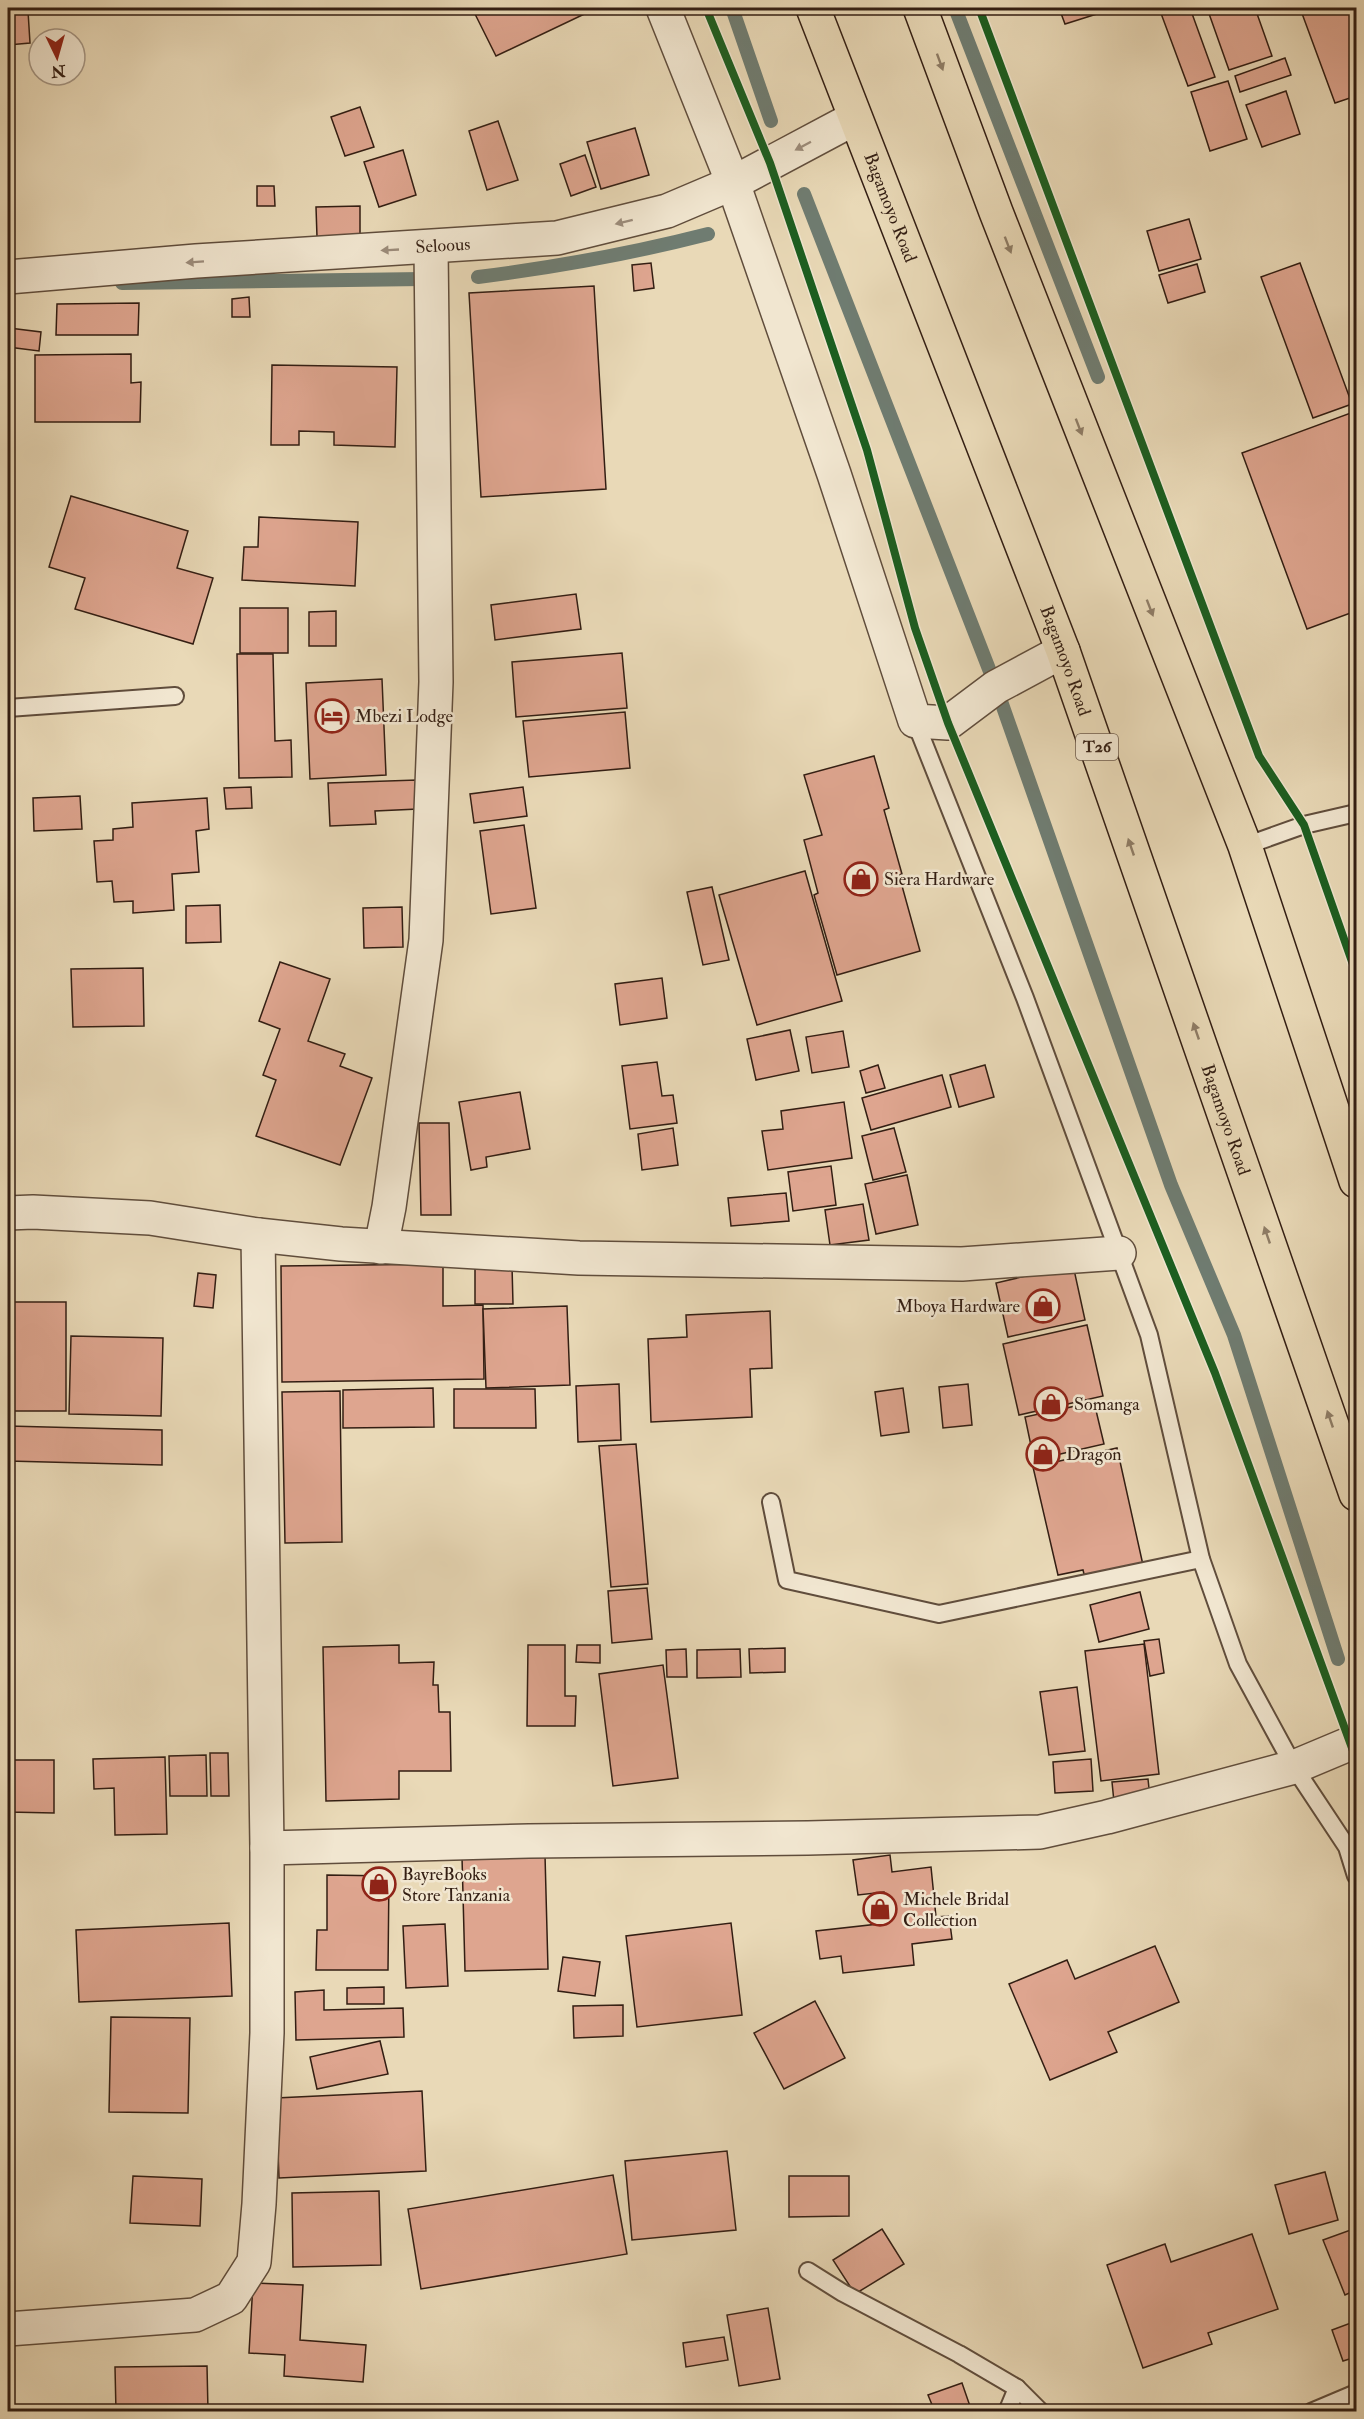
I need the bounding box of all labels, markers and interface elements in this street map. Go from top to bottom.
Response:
north arrow [27,27,87,87]
one-way arrow [936,53,945,71]
text: N [50,60,67,82]
one-way arrow [794,141,811,151]
street label: Bagamoyo Road [859,149,922,266]
one-way arrow [615,217,634,227]
street label: Seloous [415,232,471,258]
one-way arrow [1004,236,1014,254]
one-way arrow [380,246,399,255]
one-way arrow [186,257,205,266]
one-way arrow [1074,418,1084,436]
one-way arrow [1145,600,1155,618]
street label: Bagamoyo Road [1035,602,1096,719]
hotel icon: Mbezi Lodge [314,698,350,734]
place label: Mbezi Lodge [355,705,454,728]
road number: T26 [1076,734,1118,760]
one-way arrow [1126,838,1136,856]
shop icon: Siera Hardware [843,861,879,897]
place label: Siera Hardware [884,868,995,891]
one-way arrow [1190,1022,1200,1040]
street label: Bagamoyo Road [1196,1061,1256,1178]
one-way arrow [1261,1226,1271,1244]
shop icon: Mboya Hardware [1025,1288,1061,1324]
place label: Mboya Hardware [896,1295,1020,1318]
shop icon: Somanga [1033,1386,1069,1422]
place label: Somanga [1074,1393,1140,1416]
one-way arrow [1325,1410,1335,1428]
shop icon: Dragon [1025,1436,1061,1472]
place label: Dragon [1066,1443,1122,1466]
place label: BayreBooks Store Tanzania [402,1863,511,1907]
shop icon: BayreBooks Store Tanzania [361,1866,397,1902]
place label: Michele Bridal Collection [903,1888,1010,1932]
shop icon: Michele Bridal Collection [862,1891,898,1927]

